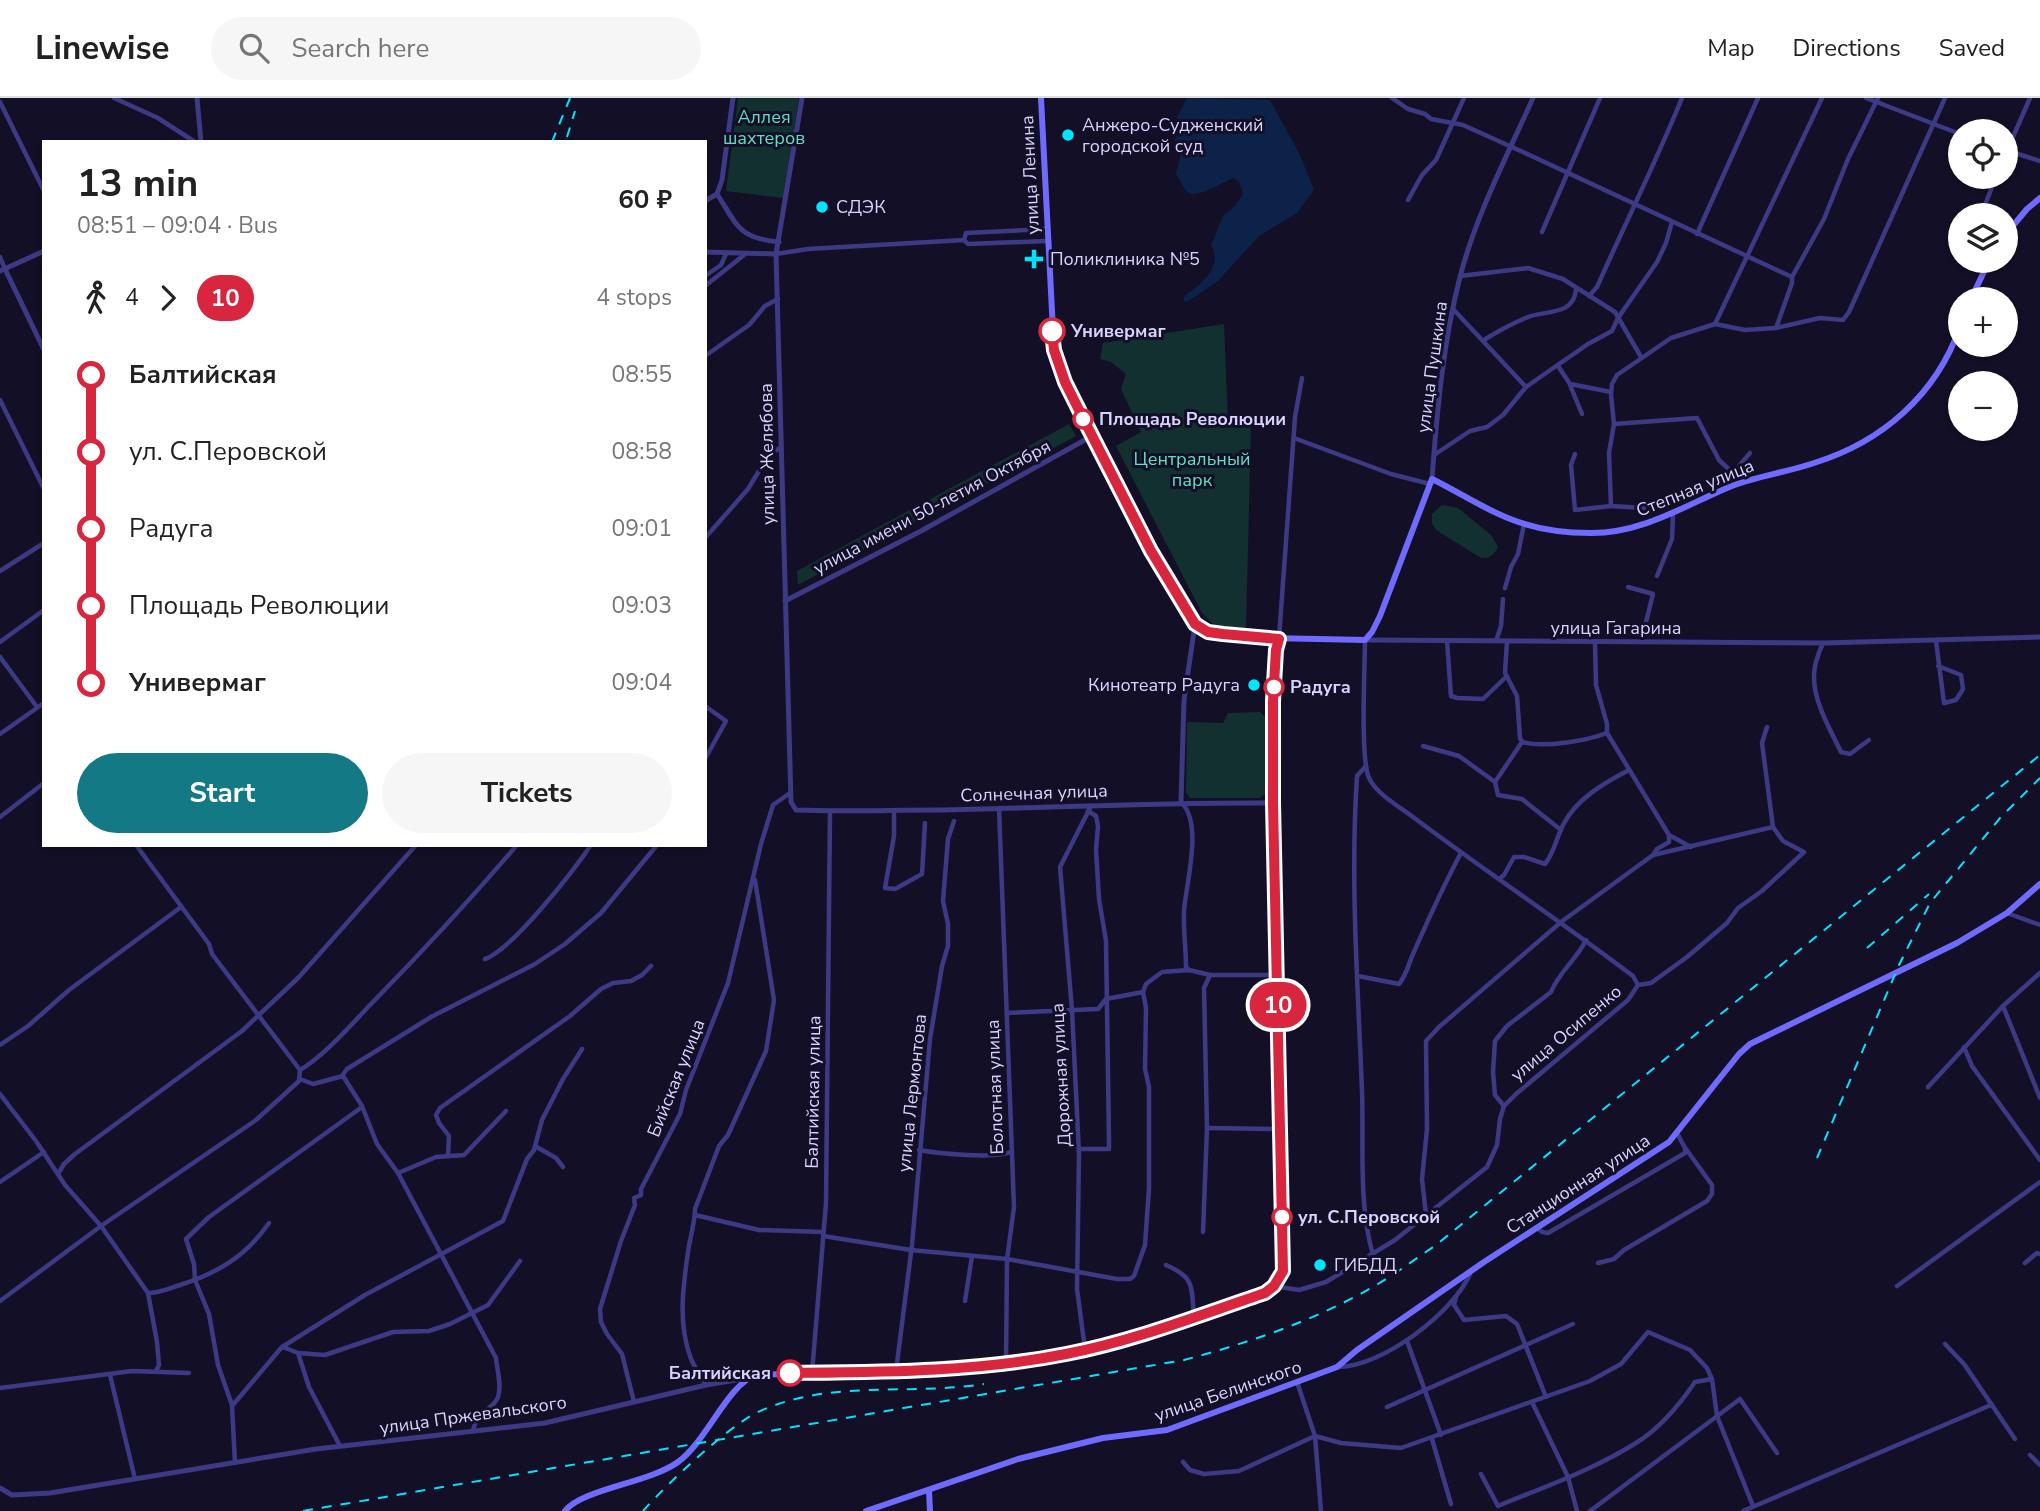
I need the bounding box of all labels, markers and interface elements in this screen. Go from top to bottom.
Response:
search box [211,17,701,80]
text: Linewise [35,26,169,71]
icon: search [235,29,273,67]
text: Search here [291,31,429,66]
text: Map [1707,32,1754,64]
text: Directions [1792,32,1901,64]
text: Saved [1939,32,2005,64]
park label: Аллея шахтеров [723,105,805,150]
place label: Анжеро-Судженский городской суд [1082,113,1263,158]
street label: улица Ленина [1015,115,1045,235]
map controls [1948,119,2018,441]
button: locate [1948,119,2018,189]
marker: Анжеро-Судженский городской суд [1060,127,1076,143]
text: 13 min [77,158,198,209]
text: 60 ₽ [618,182,672,217]
place label: СДЭК [836,195,886,219]
marker: СДЭК [814,199,830,215]
button: layers [1948,203,2018,273]
text: 08:51 – 09:04 · Bus [77,210,278,241]
place label: Поликлиника №5 [1050,247,1200,271]
marker: Поликлиника №5 [1024,249,1044,269]
icon: walk [77,279,115,317]
icon: forward [149,279,187,317]
text: 4 [125,282,139,313]
text: 10 [211,282,240,314]
text: 4 stops [596,282,672,313]
button: + [1948,287,2018,357]
street label: улица Пушкина [1411,300,1453,434]
marker: Универмаг [1039,318,1065,344]
place label: Универмаг [1070,319,1166,343]
text: Балтийская [129,357,277,392]
text: 08:55 [612,359,672,390]
button: − [1948,371,2018,441]
street label: улица Желябова [754,383,780,525]
place label: Площадь Революции [1099,407,1286,431]
marker: Площадь Революции [1073,409,1093,429]
text: ул. С.Перовской [129,434,327,469]
street label: улица имени 50-летия Октября [809,434,1055,580]
text: 08:58 [612,436,672,467]
park label: Центральный парк [1133,447,1251,492]
street label: Степная улица [1632,453,1758,523]
text: Радуга [129,511,214,546]
text: 09:01 [612,513,672,544]
text: Площадь Революции [129,588,389,623]
text: 09:03 [612,590,672,621]
street label: улица Гагарина [1551,616,1681,640]
text: Универмаг [129,665,266,700]
text: 09:04 [612,667,672,698]
place label: Кинотеатр Радуга [1088,673,1240,697]
place label: Радуга [1290,675,1351,699]
marker: Кинотеатр Радуга [1246,677,1262,693]
marker: Радуга [1264,677,1284,697]
button: Start [77,753,368,833]
button: Tickets [382,753,672,833]
street label: Солнечная улица [960,778,1108,808]
street label: улица Осипенко [1505,979,1627,1087]
line badge: 10 [1246,982,1310,1028]
text: 10 [1264,989,1292,1021]
street label: Дорожная улица [1045,1002,1077,1148]
street label: улица Лермонтова [892,1013,932,1173]
street label: Бийская улица [641,1015,711,1141]
street label: Балтийская улица [800,1015,826,1169]
street label: Болотная улица [981,1019,1009,1155]
street label: Станционная улица [1501,1128,1655,1240]
place label: ул. С.Перовской [1298,1205,1440,1229]
marker: ул. С.Перовской [1272,1207,1292,1227]
place label: ГИБДД [1334,1253,1397,1277]
marker: ГИБДД [1312,1257,1328,1273]
street label: улица Белинского [1151,1355,1305,1427]
marker: Балтийская [777,1360,803,1386]
place label: Балтийская [669,1361,771,1385]
street label: улица Пржевальского [378,1390,568,1440]

